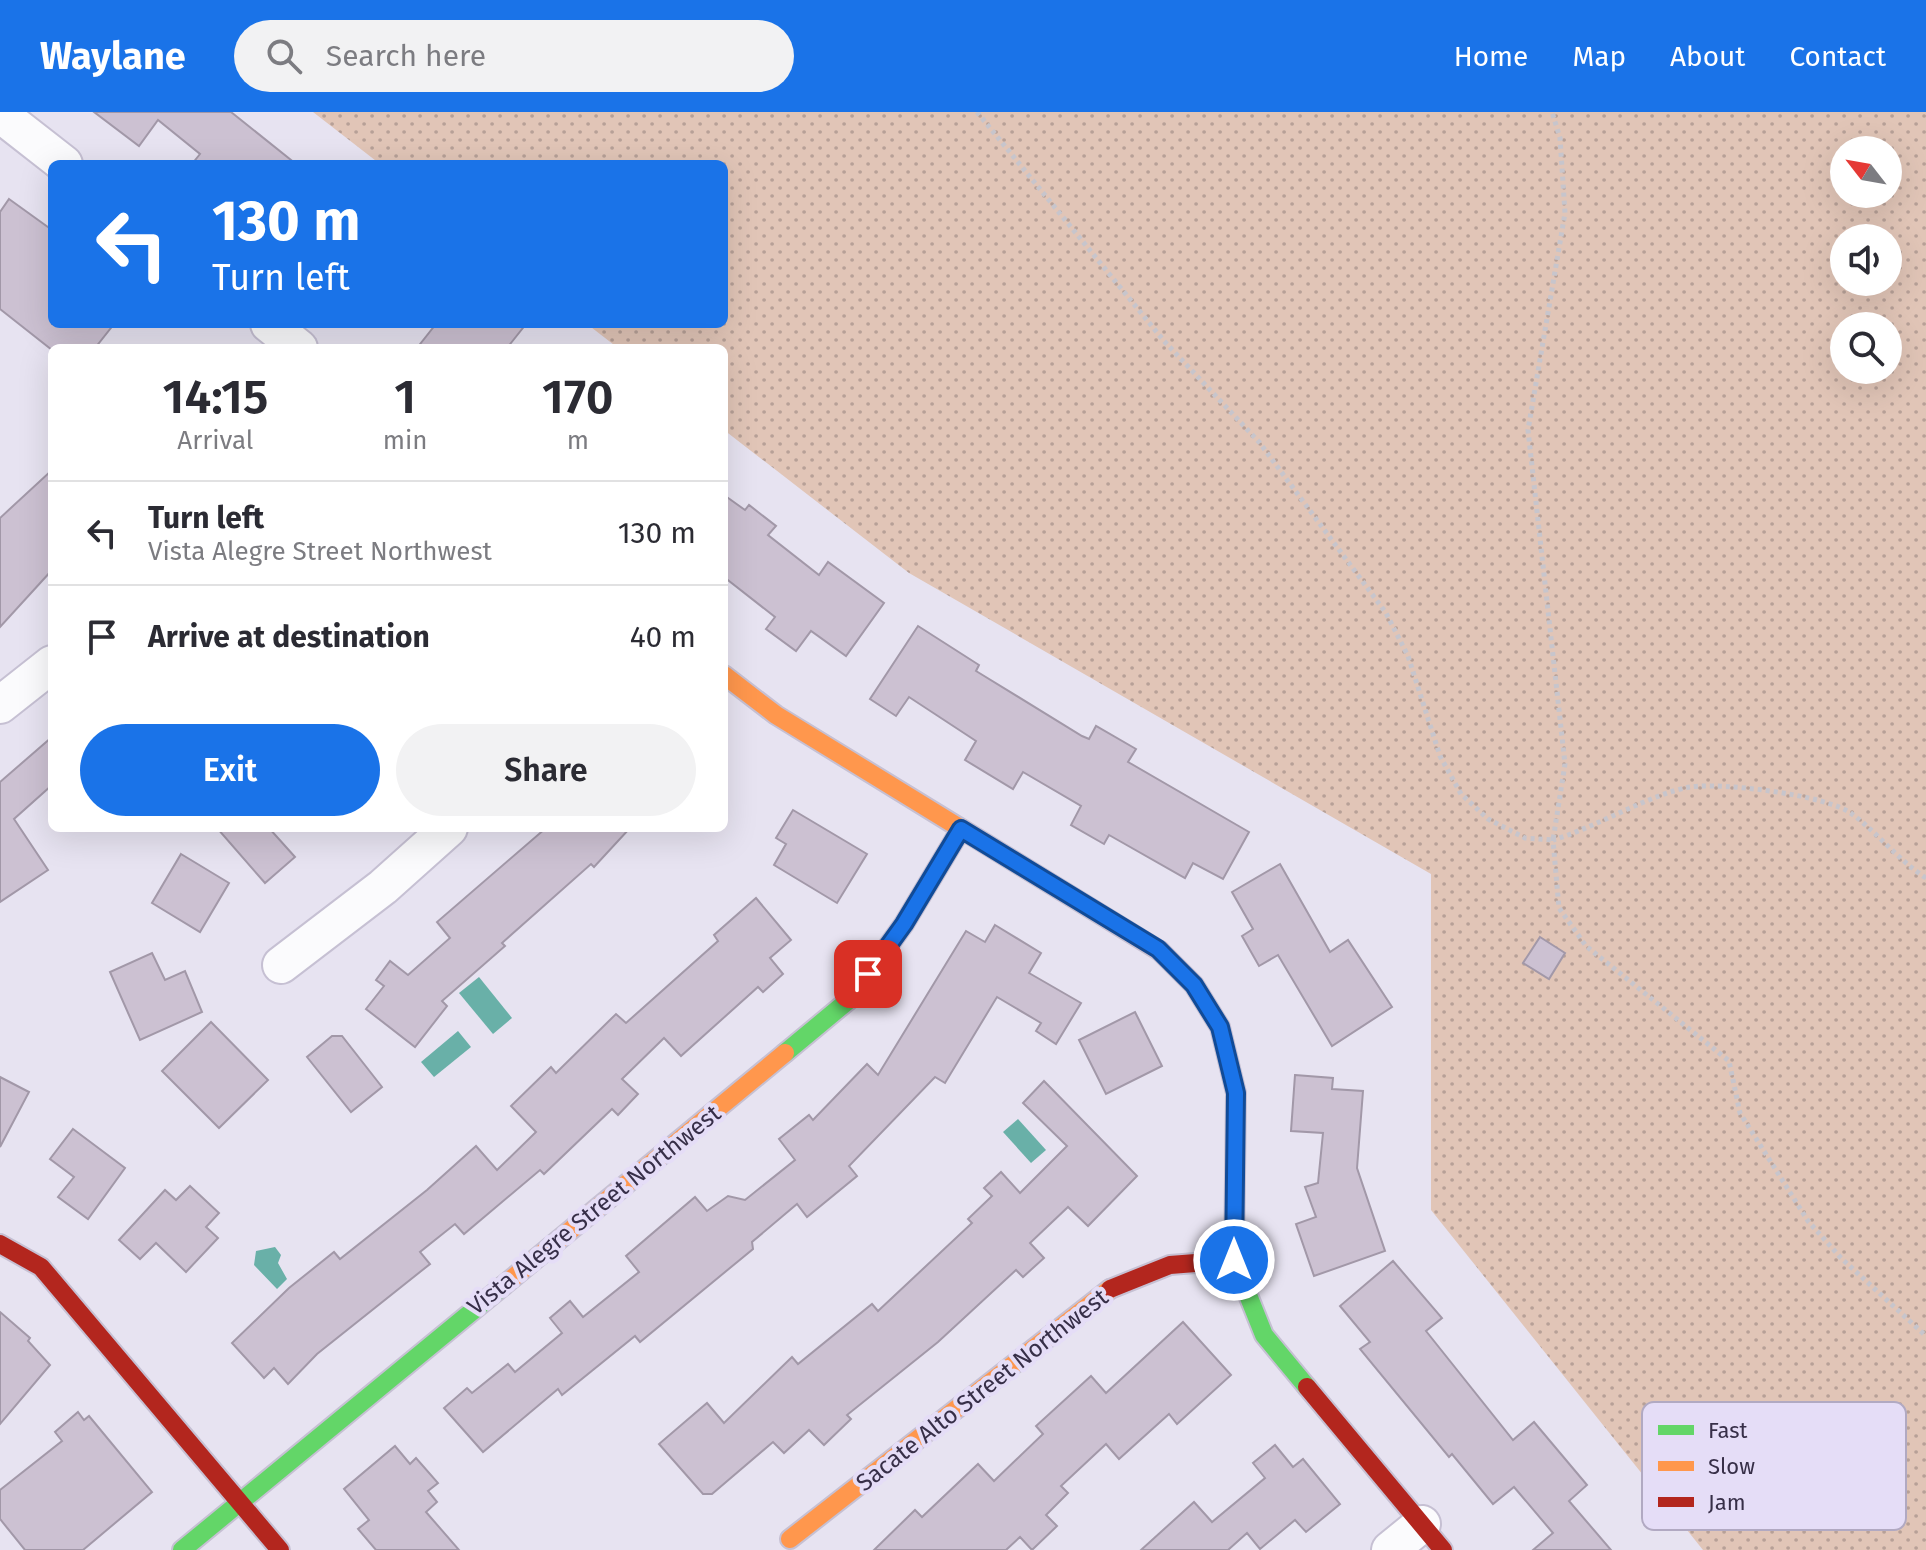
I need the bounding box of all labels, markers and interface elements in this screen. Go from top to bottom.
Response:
search box [234,20,794,92]
text: Waylane [40,33,186,79]
icon: search [262,34,306,78]
text: Search here [326,38,486,74]
text: Home [1454,40,1528,73]
text: Map [1572,40,1626,73]
text: About [1670,40,1745,73]
text: Contact [1789,40,1886,73]
north arrow [1830,136,1902,208]
map controls [1830,136,1902,384]
text: 130 m [212,188,360,255]
icon: left [80,192,184,296]
button: sound [1830,224,1902,296]
text: Turn left [212,256,350,300]
button: search [1830,312,1902,384]
text: 14:15 [163,368,268,426]
text: 1 [394,368,416,426]
text: 170 [542,368,613,426]
text: Arrival [177,425,253,456]
text: min [383,425,428,456]
text: m [567,425,589,456]
text: Turn left [148,500,264,536]
icon: left [80,511,124,555]
text: 130 m [618,515,696,551]
text: Vista Alegre Street Northwest [148,536,492,567]
icon: arrive [80,615,124,659]
text: Arrive at destination [148,619,430,655]
text: 40 m [630,619,696,655]
button: Exit [80,724,380,816]
button: Share [396,724,696,816]
pin [834,940,902,1008]
icon: arrive [846,952,890,996]
street label: Vista Alegre Street Northwest [462,1099,726,1321]
position arrow [1192,1218,1276,1302]
street label: Sacate Alto Street Northwest [851,1283,1114,1497]
legend [1642,1402,1906,1530]
text: Fast [1708,1417,1748,1444]
text: Slow [1708,1453,1755,1480]
text: Jam [1708,1489,1746,1516]

